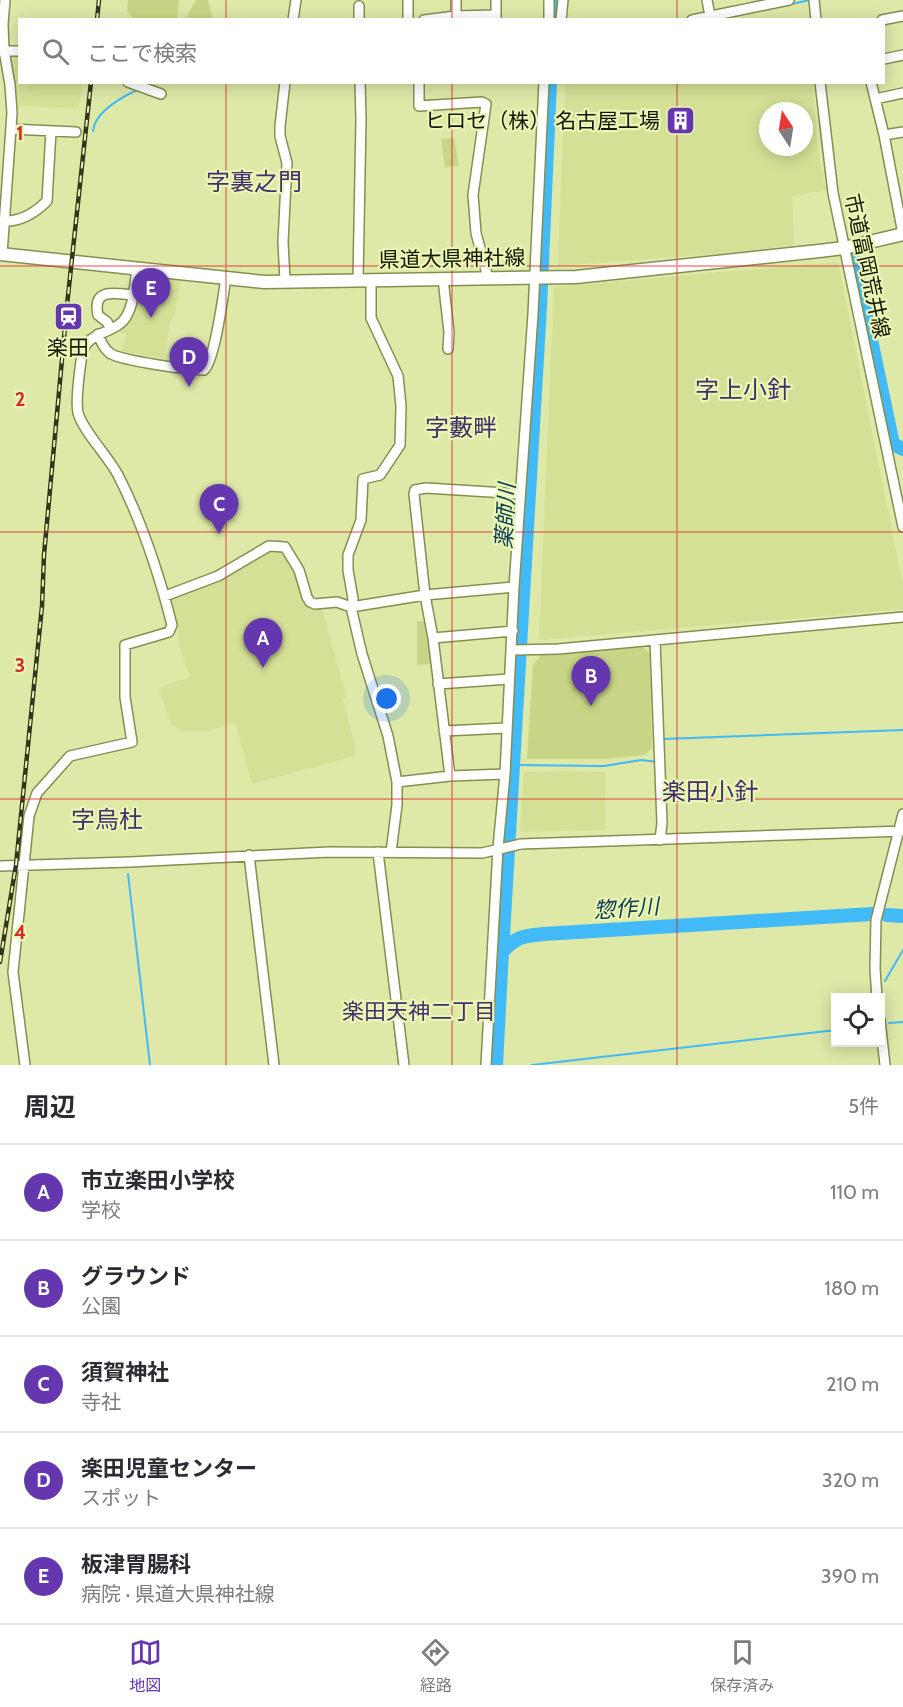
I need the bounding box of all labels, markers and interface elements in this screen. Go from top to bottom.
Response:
search box [18,18,885,84]
icon: search [39,35,72,68]
text: ここで検索 [87,40,197,67]
north arrow [759,102,813,156]
building icon: ヒロセ（株） 名古屋工場 [665,105,697,137]
place label: ヒロセ（株） 名古屋工場 [424,108,660,133]
text: 1 [16,121,24,145]
district label: 字裏之門 [206,167,302,196]
street label: 市道富岡荒井線 [840,191,895,340]
street label: 県道大県神社線 [378,245,526,272]
pin: E [132,268,170,318]
station icon: 楽田 [52,301,84,333]
place label: 楽田 [47,335,89,360]
pin: D [170,338,208,387]
district label: 字上小針 [695,375,791,404]
text: 2 [15,387,25,411]
district label: 字藪畔 [425,413,497,442]
water label: 薬師川 [490,480,521,550]
pin: C [200,484,238,534]
pin: A [244,618,282,668]
text: 3 [15,653,25,677]
pin: B [572,656,610,706]
your location [372,684,401,713]
district label: 楽田小針 [662,777,758,806]
district label: 字烏杜 [71,805,143,834]
water label: 惣作川 [592,893,662,924]
text: 4 [14,920,26,944]
map controls [831,993,885,1047]
button: locate [831,993,885,1047]
district label: 楽田天神二丁目 [342,998,496,1025]
text: 周辺 [24,1091,76,1123]
text: 5件 [848,1094,879,1118]
text: 市立楽田小学校 [81,1167,235,1194]
text: A [37,1180,50,1204]
text: 110 m [830,1180,879,1204]
text: 学校 [81,1198,121,1222]
text: グラウンド [81,1263,191,1290]
text: B [37,1276,50,1300]
text: 180 m [824,1276,879,1300]
text: 公園 [81,1294,121,1318]
text: 須賀神社 [81,1359,169,1386]
text: C [37,1372,50,1396]
text: 210 m [826,1372,879,1396]
text: 寺社 [81,1390,121,1414]
text: 楽田児童センター [81,1455,257,1482]
text: D [36,1468,51,1492]
text: 320 m [822,1468,879,1492]
text: スポット [81,1486,161,1510]
text: 板津胃腸科 [81,1551,191,1578]
text: E [38,1564,49,1588]
text: 390 m [821,1564,879,1588]
text: 病院 · 県道大県神社線 [81,1582,275,1606]
tab: 地図 [129,1636,162,1696]
tab: 経路 [419,1636,452,1696]
tab: 保存済み [710,1636,774,1696]

